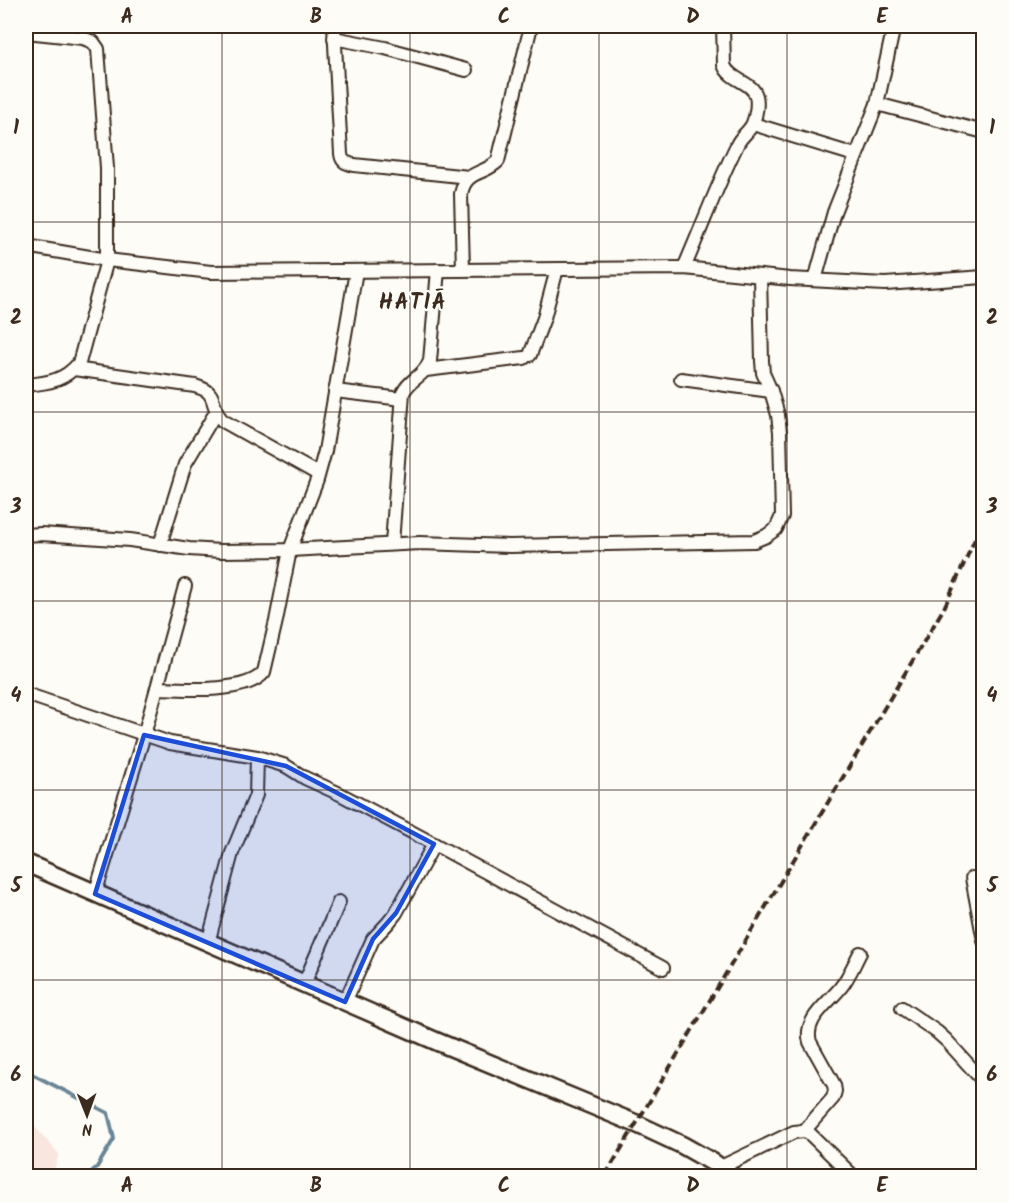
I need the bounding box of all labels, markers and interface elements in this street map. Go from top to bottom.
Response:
text: A [121,2,133,34]
text: B [310,2,322,34]
text: C [498,2,510,34]
text: D [686,2,700,34]
text: E [876,2,888,34]
text: 1 [13,113,19,145]
text: 1 [989,113,995,145]
district label: HATIĀ [379,286,447,321]
text: 2 [10,303,22,335]
text: 2 [986,303,998,335]
text: 3 [10,492,22,524]
text: 3 [986,492,998,524]
text: 4 [11,681,22,713]
text: 4 [987,681,998,713]
text: 5 [10,871,23,903]
text: 5 [986,871,999,903]
text: 6 [11,1060,22,1092]
text: 6 [987,1060,998,1092]
north arrow [57,1085,117,1145]
text: N [82,1116,93,1141]
text: A [121,1171,133,1202]
text: B [310,1171,322,1202]
text: C [498,1171,510,1202]
text: D [686,1171,700,1202]
text: E [876,1171,888,1202]

